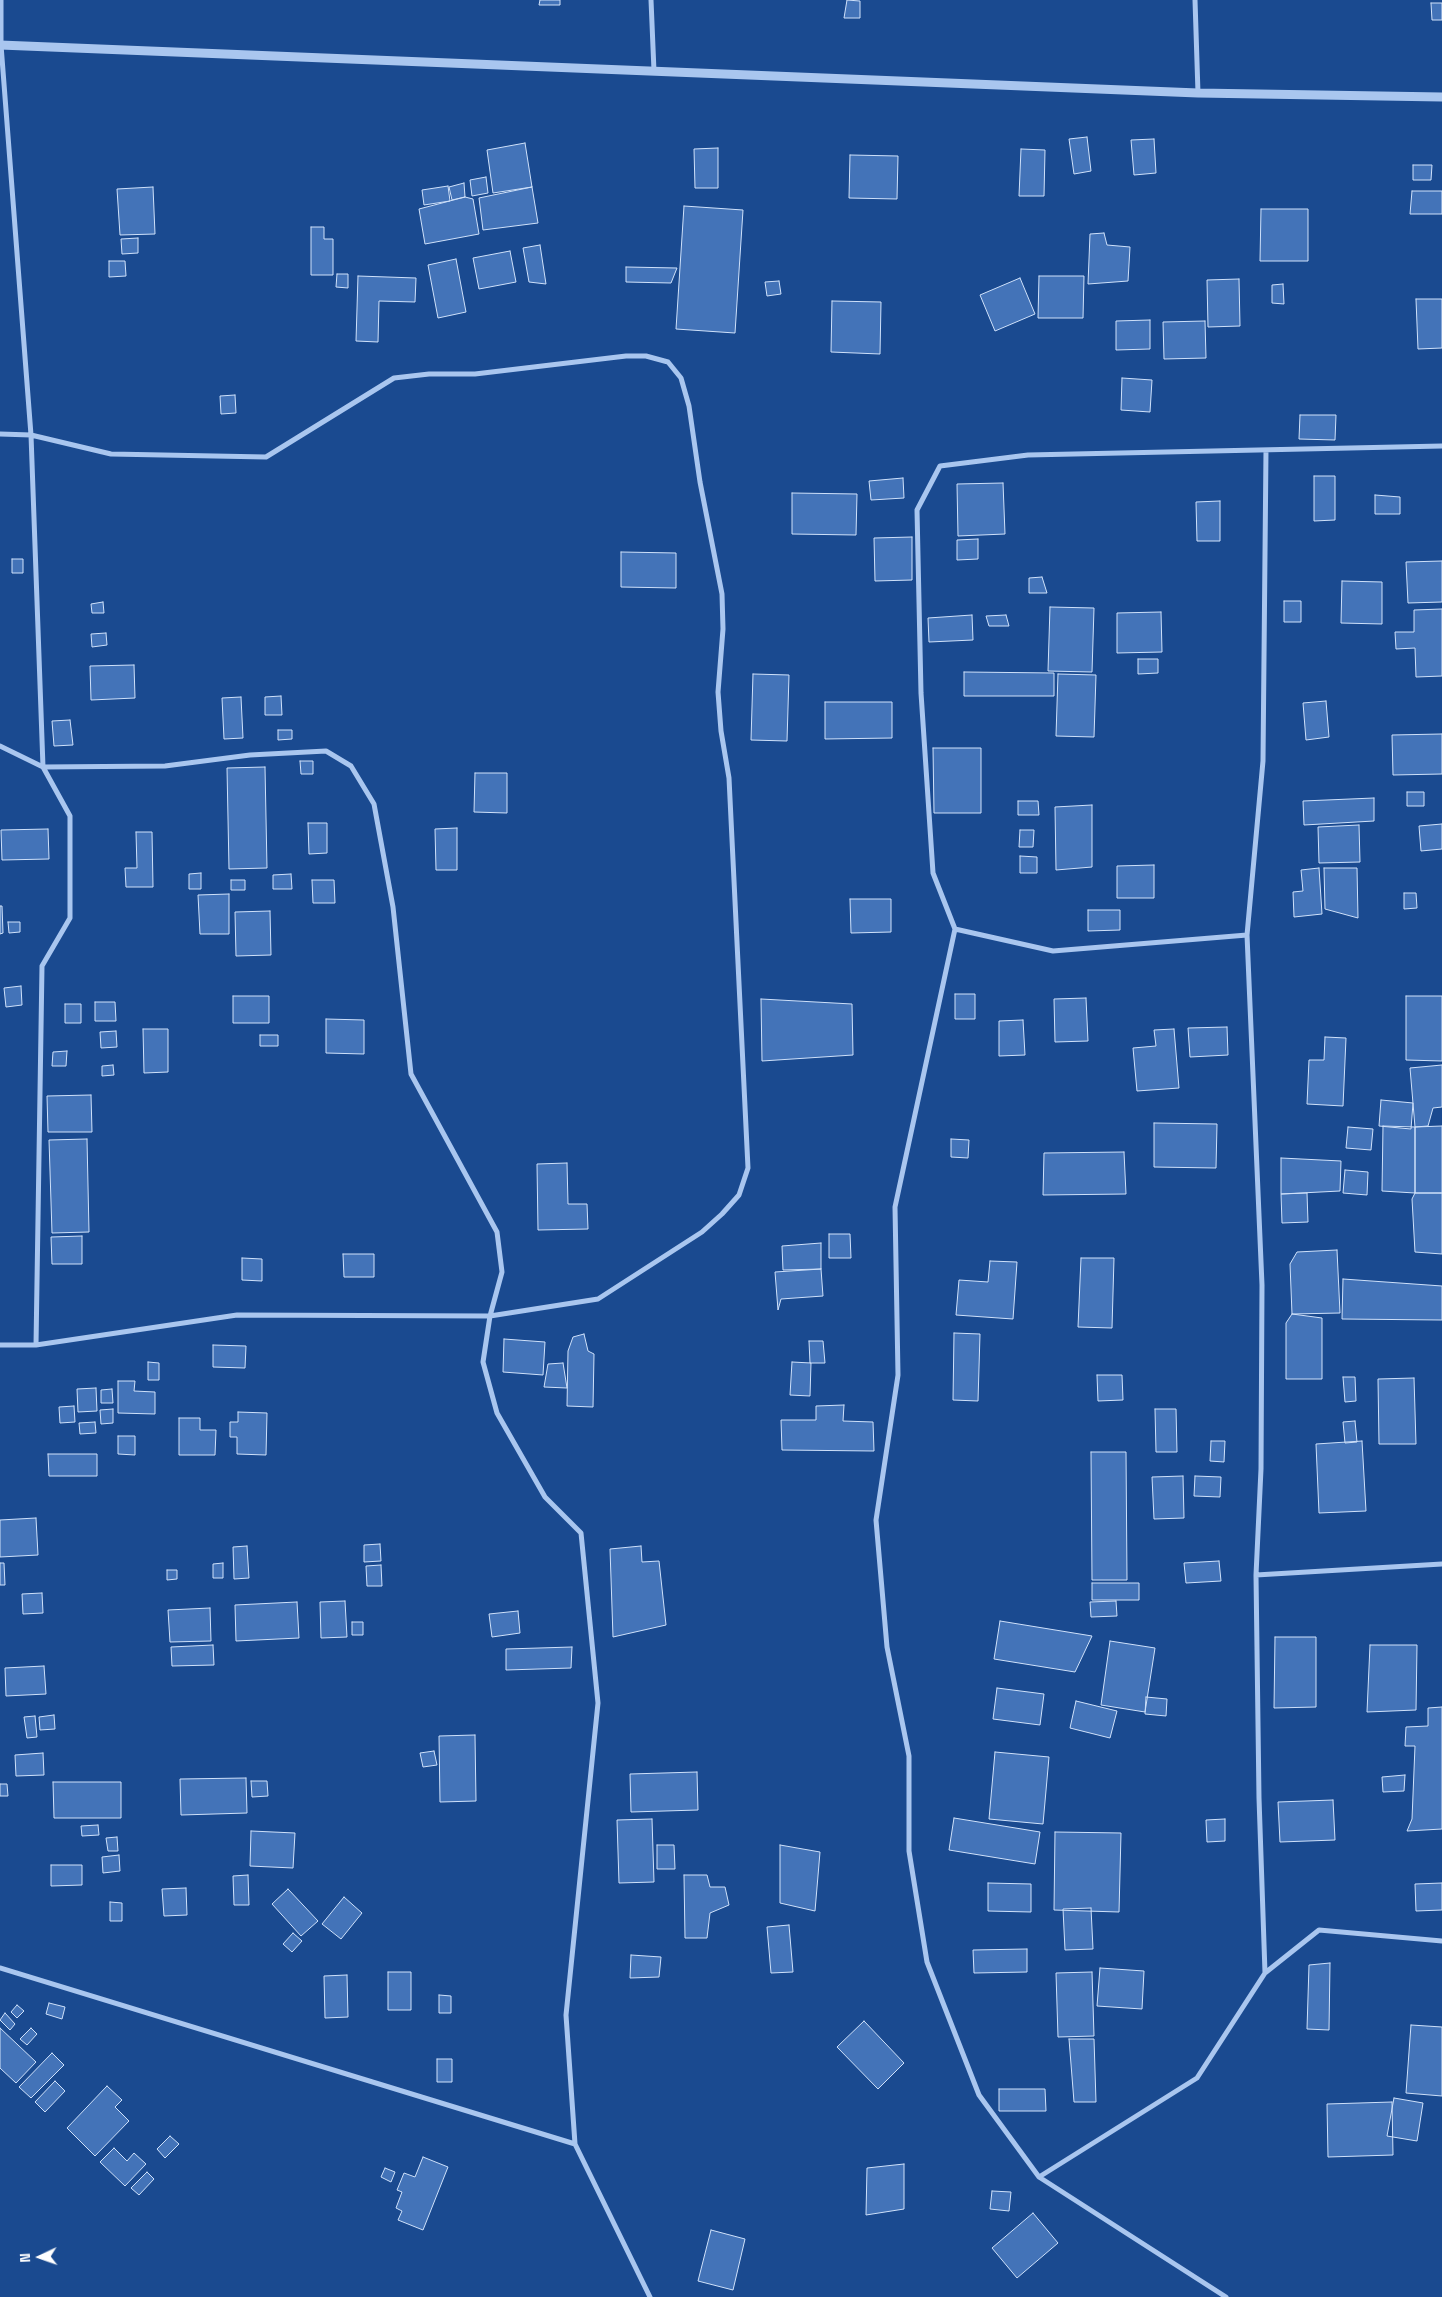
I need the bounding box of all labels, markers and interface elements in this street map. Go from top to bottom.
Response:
north arrow [15,2232,65,2282]
text: N [16,2253,34,2263]

